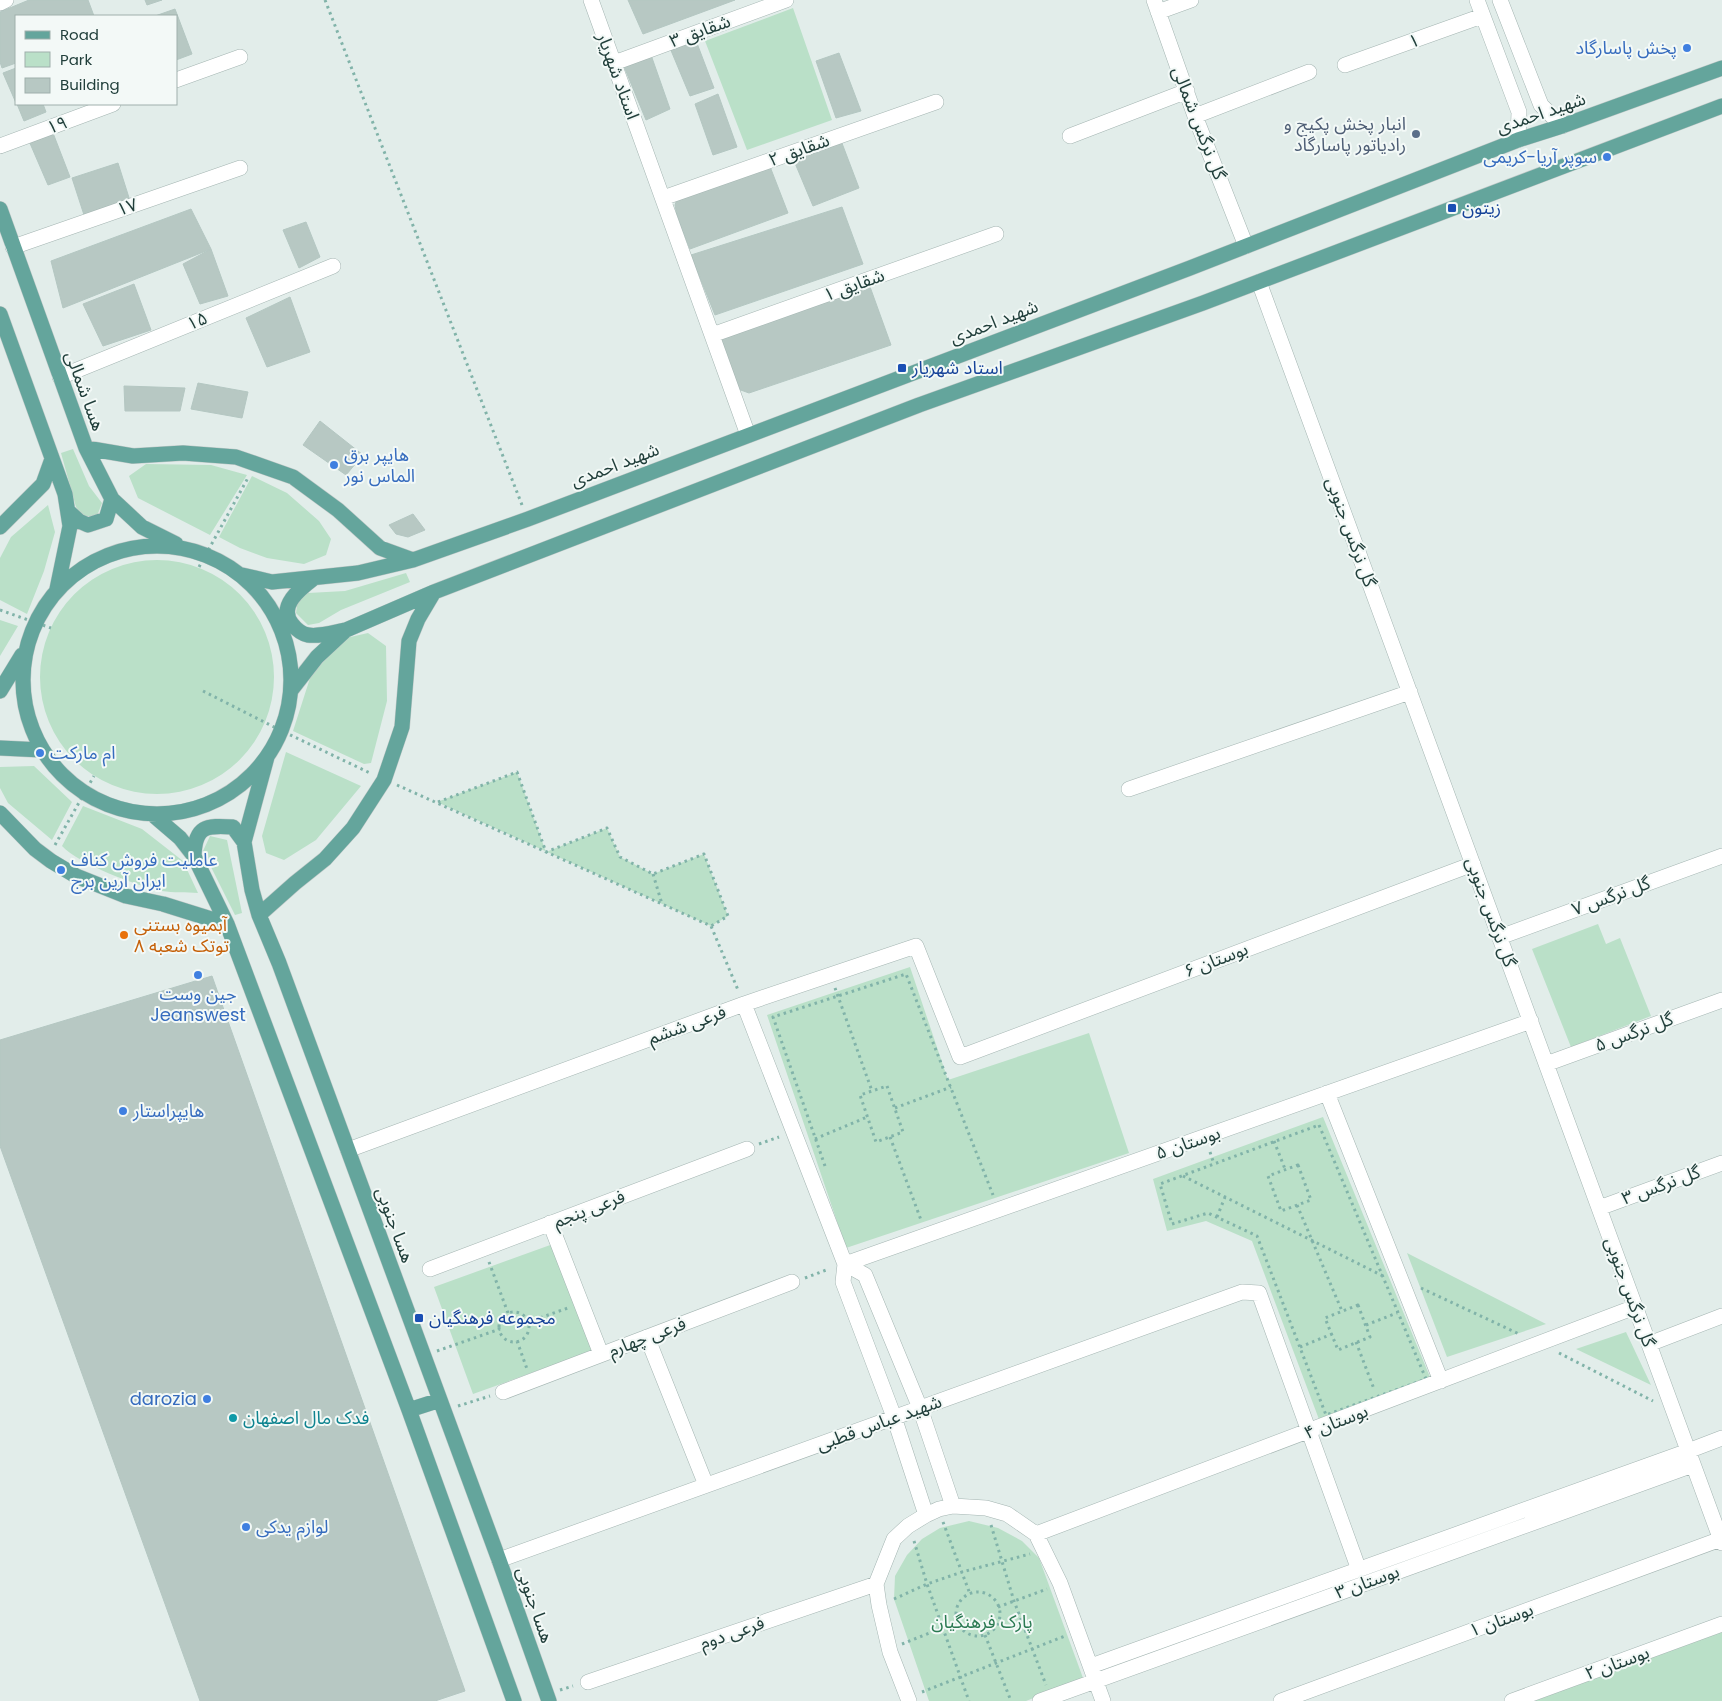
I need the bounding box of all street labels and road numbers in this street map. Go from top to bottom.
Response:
street label: شقایق ۳ [666,8,734,53]
street label: ۱ [1405,27,1423,54]
street label: استاد شهریار [591,28,646,123]
street label: گل نرگس شمالی [1166,63,1233,184]
street label: شهید احمدی [1493,86,1589,139]
street label: ۱۹ [43,109,71,140]
street label: شقایق ۲ [765,127,833,172]
street label: ۱۷ [113,191,141,222]
street label: شقایق ۱ [820,262,888,307]
street label: شهید احمدی [946,293,1042,350]
street label: ۱۵ [183,305,211,336]
street label: هسا شمالی [59,347,111,434]
street label: شهید احمدی [567,436,663,493]
street label: گل نرگس جنوبی [1320,473,1383,591]
street label: گل نرگس جنوبی [1460,853,1523,971]
street label: گل نرگس ۷ [1568,870,1654,921]
street label: بوستان ۶ [1180,936,1252,983]
street label: فرعی ششم [644,999,730,1051]
street label: گل نرگس ۵ [1591,1006,1677,1057]
street label: بوستان ۵ [1152,1120,1224,1165]
street label: گل نرگس ۳ [1618,1159,1704,1210]
street label: هسا جنوبی [370,1183,421,1266]
street label: فرعی پنجم [549,1183,629,1235]
street label: گل نرگس جنوبی [1599,1233,1662,1351]
street label: فرعی چهارم [604,1310,690,1365]
street label: شهید عباس قطبی [813,1388,945,1457]
street label: بوستان ۴ [1300,1398,1372,1445]
street label: بوستان ۳ [1331,1558,1403,1605]
street label: هسا جنوبی [511,1563,560,1646]
street label: بوستان ۱ [1465,1596,1537,1643]
street label: فرعی دوم [696,1610,768,1657]
street label: بوستان ۲ [1581,1639,1653,1686]

